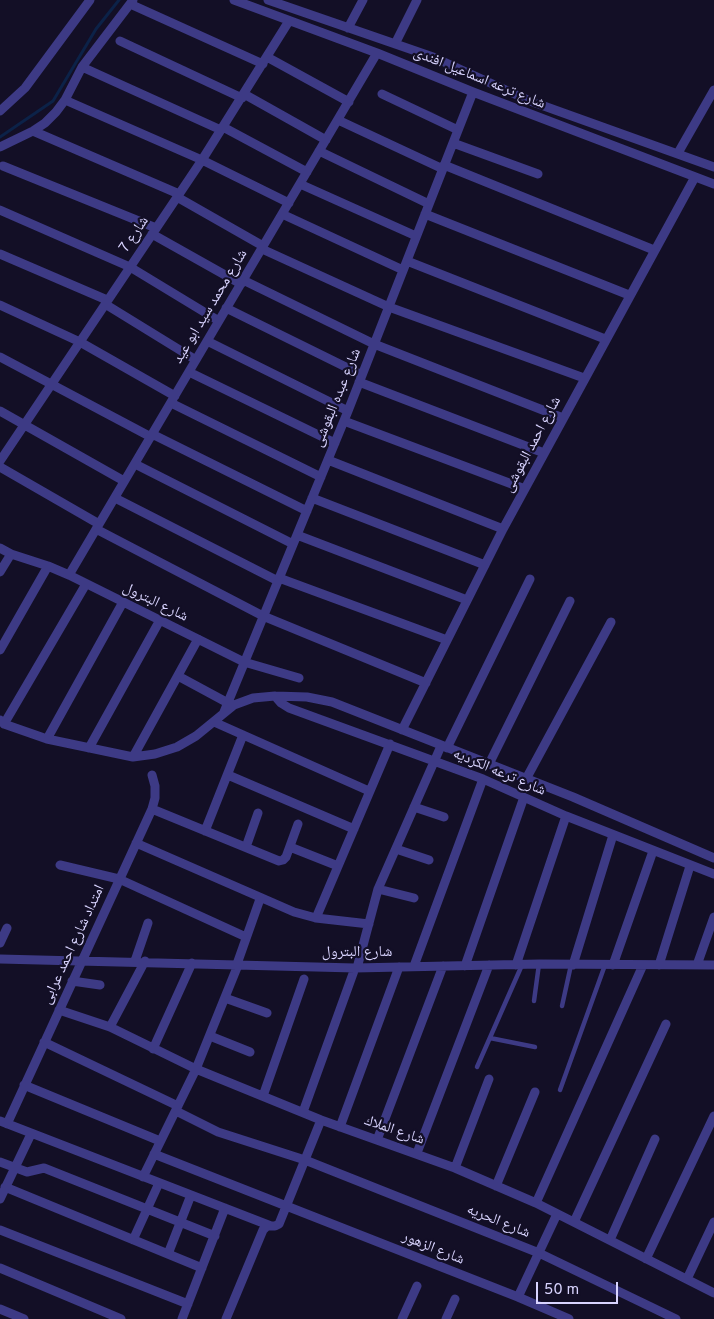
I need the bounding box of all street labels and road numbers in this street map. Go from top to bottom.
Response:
street label: شارع ترعه اسماعيل افندى [410,44,548,114]
street label: شارع 7 [116,213,154,257]
street label: شارع محمد سيد ابو عيد [170,247,252,367]
street label: شارع عبده البقوشى [310,346,366,450]
street label: شارع احمد البقوشى [500,394,566,496]
street label: شارع البترول [119,579,191,627]
street label: شارع ترعه الكرديه [450,745,548,801]
street label: امتداد شارع احمد عرابى [38,882,110,1008]
street label: شارع البترول [322,944,392,962]
street label: شارع الملاك [362,1112,426,1150]
street label: شارع الحريه [464,1201,532,1243]
street label: شارع الزهور [399,1228,467,1270]

